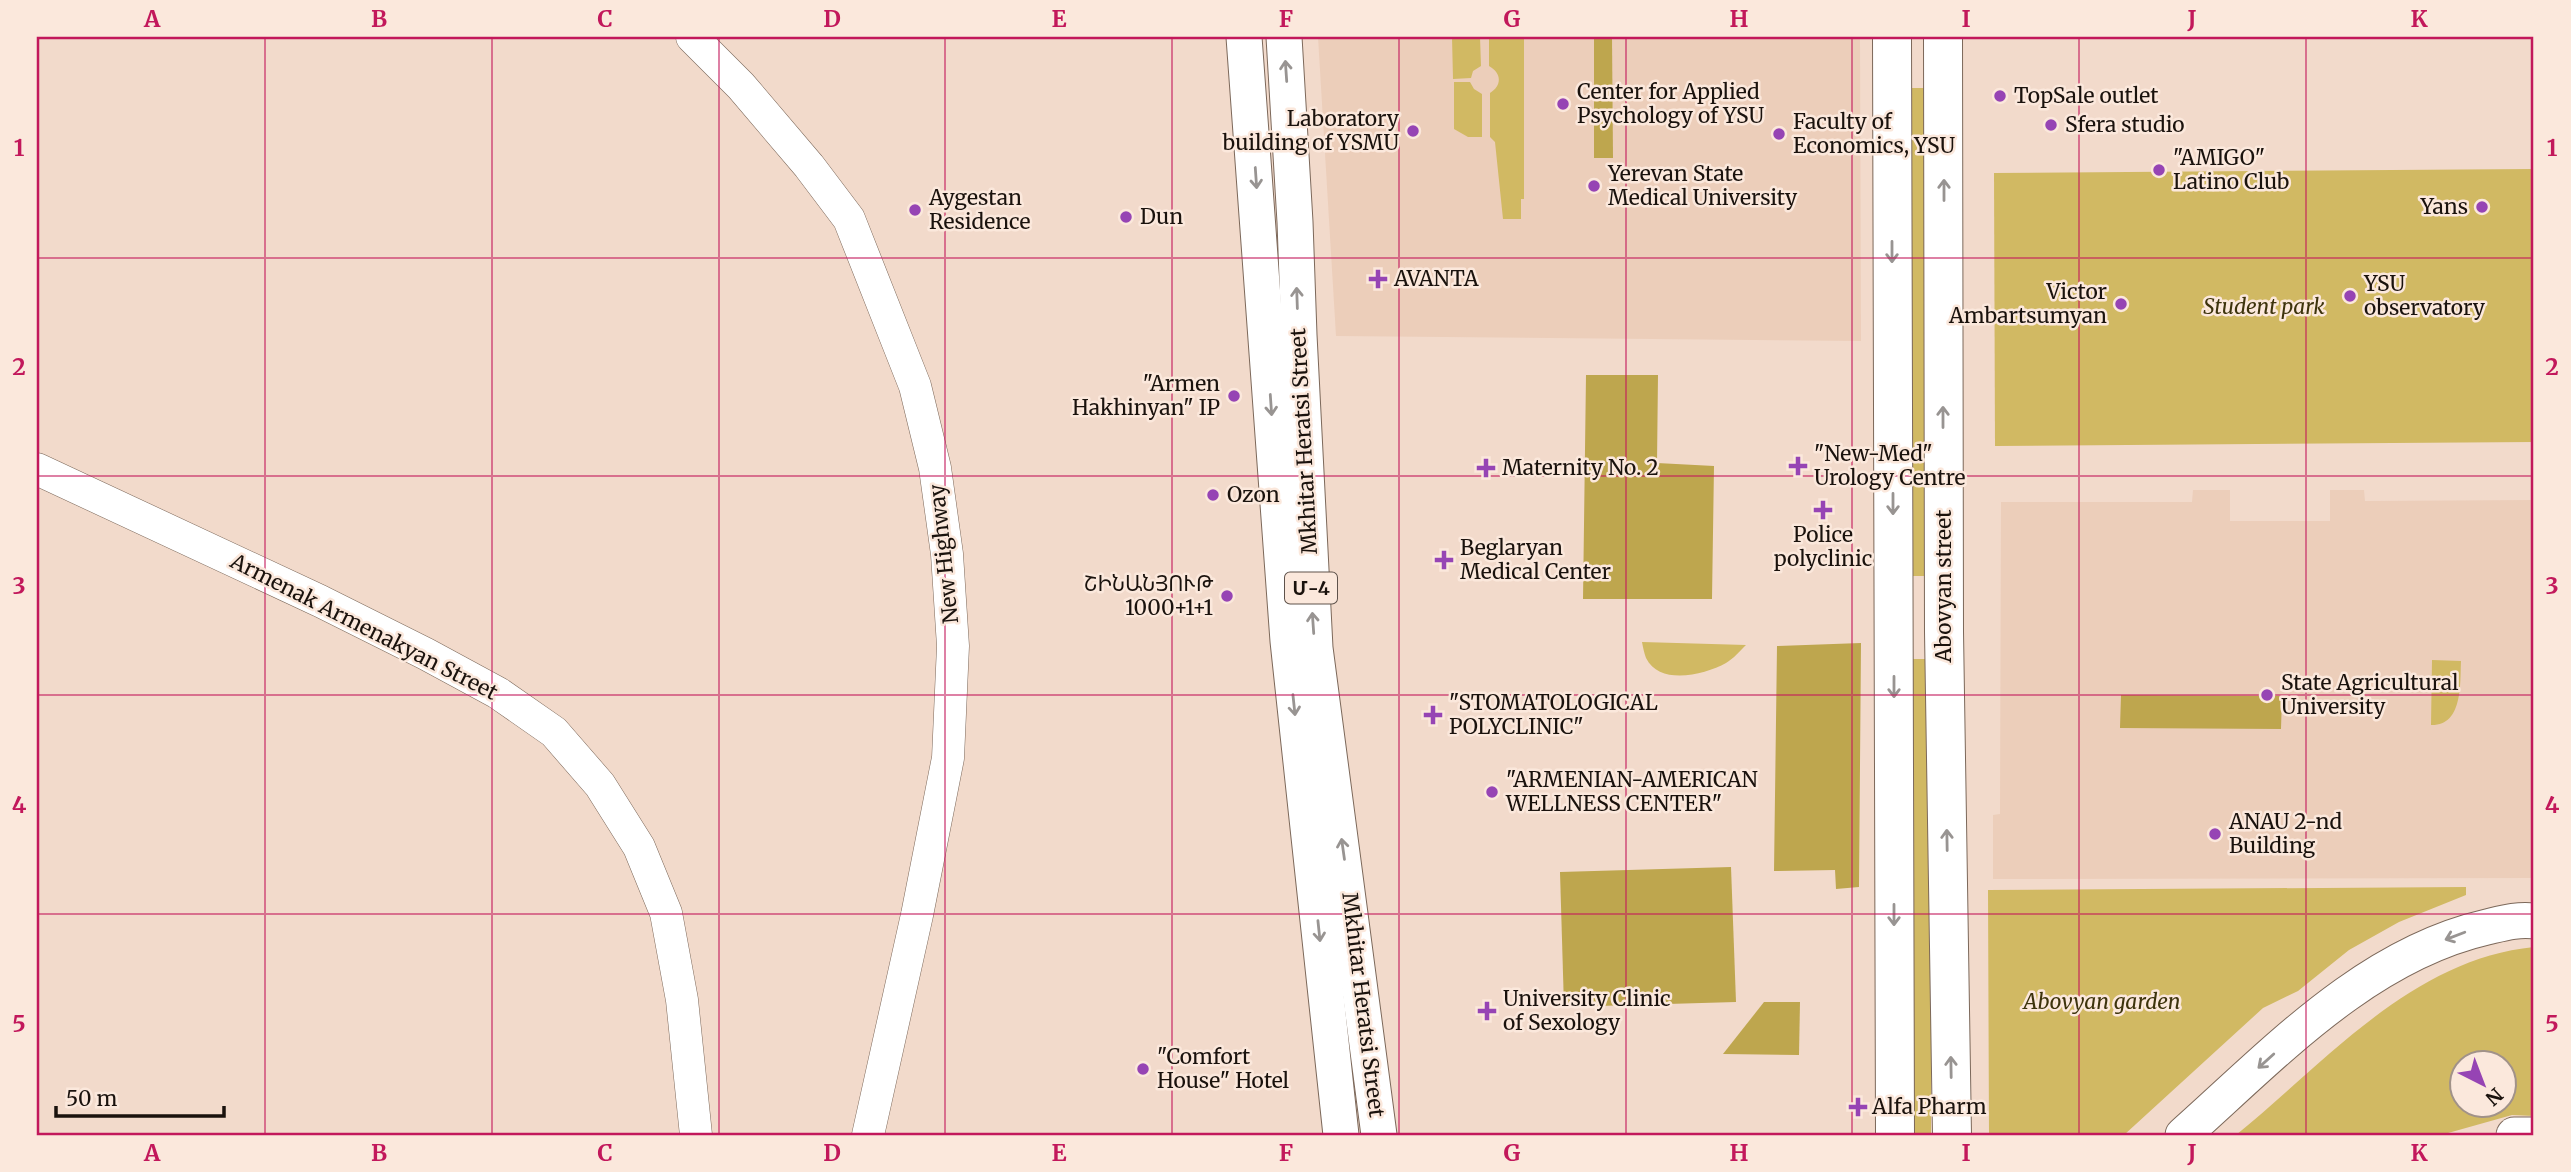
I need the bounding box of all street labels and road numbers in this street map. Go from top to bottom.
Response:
street label: Mkhitar Heratsi Street [1284,327,1323,555]
street label: New Highway [923,482,964,625]
street label: Abovyan street [1930,510,1957,663]
street label: Armenak Armenakyan Street [225,547,502,706]
road number: Մ-4 [1285,572,1337,604]
street label: Mkhitar Heratsi Street [1336,891,1391,1119]

